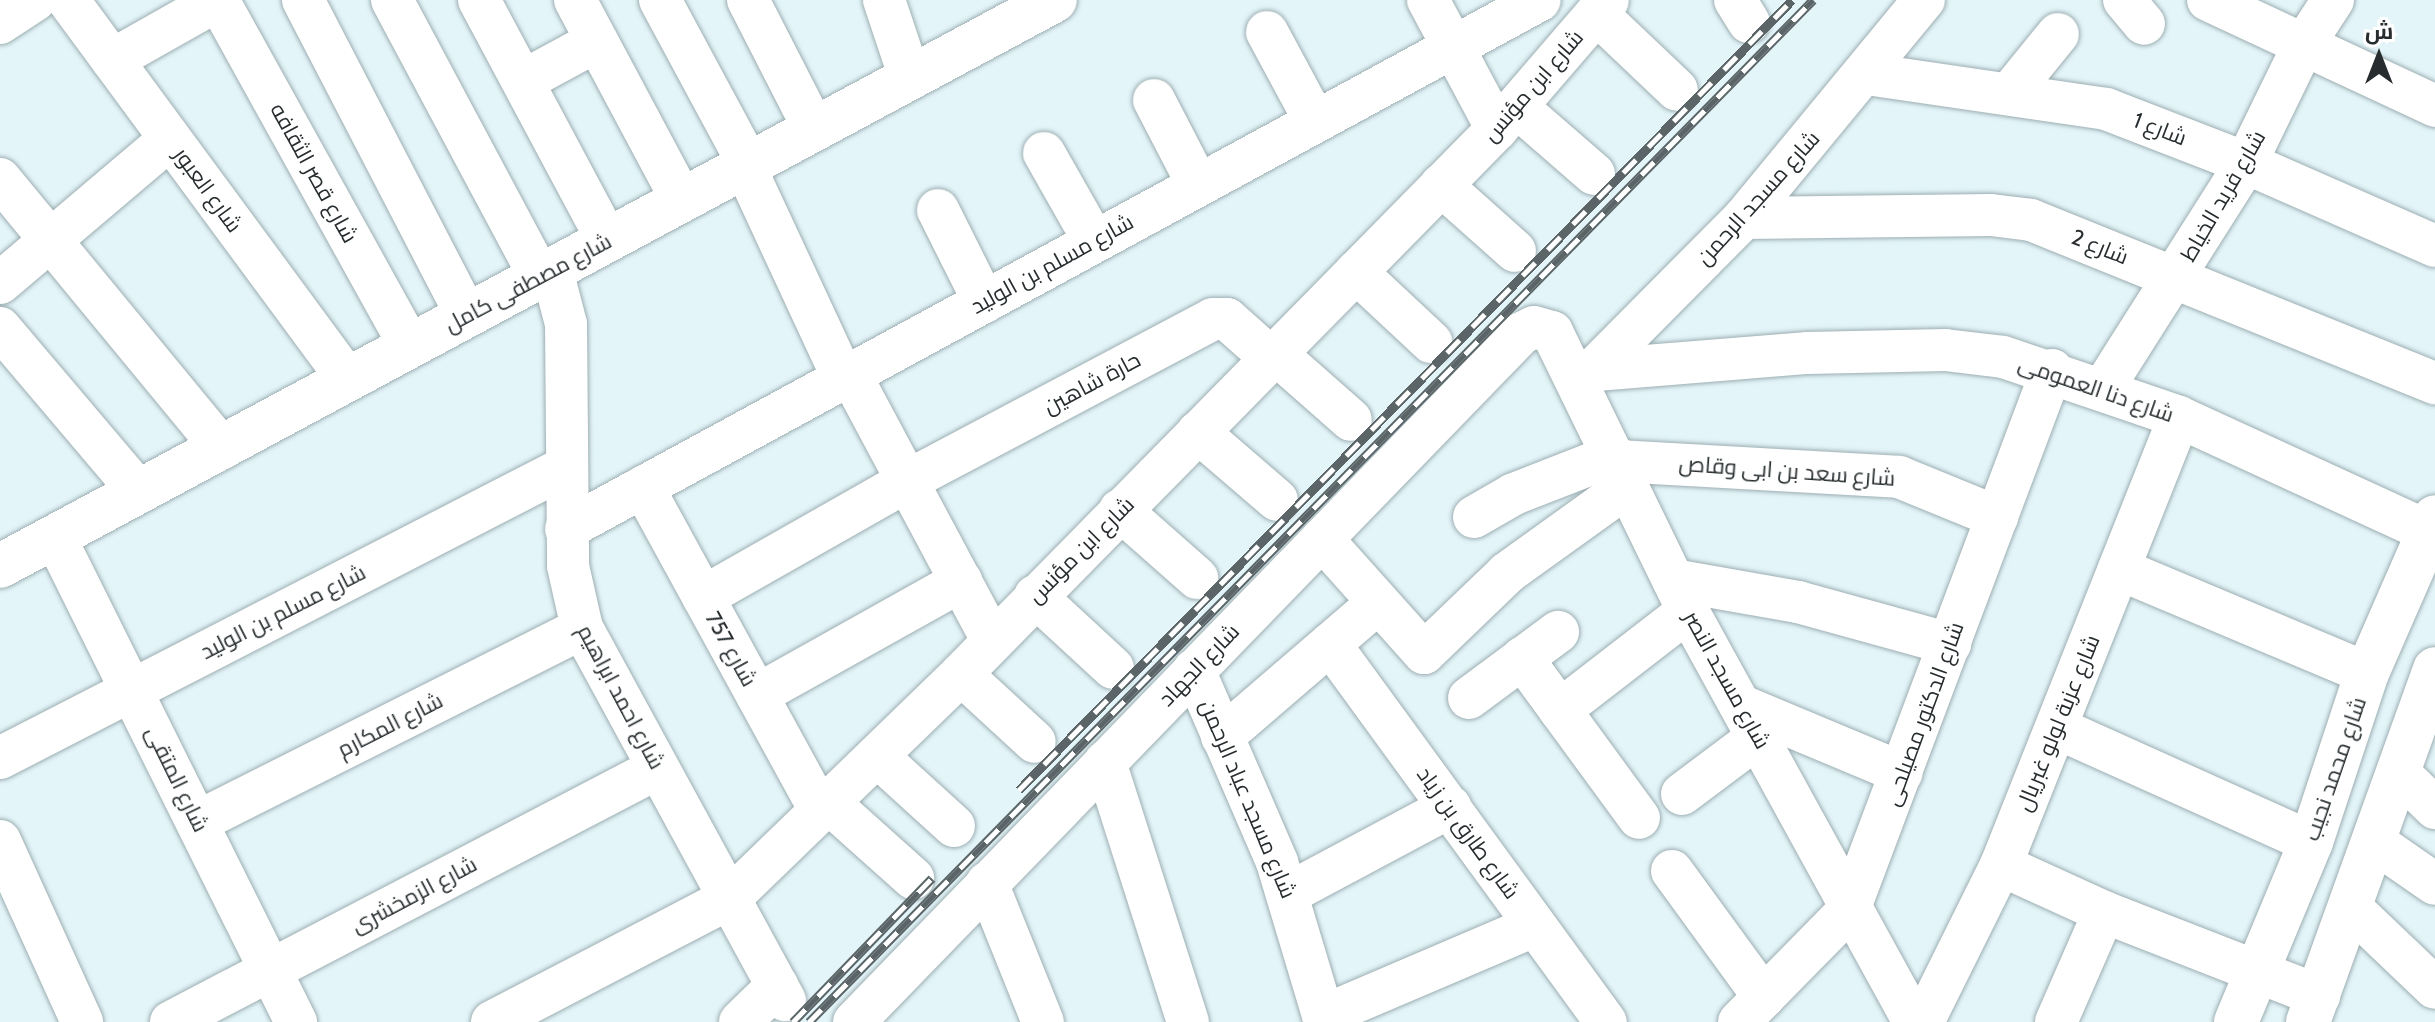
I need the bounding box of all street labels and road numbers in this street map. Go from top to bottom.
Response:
street label: شارع ابن مؤنس [1477,25,1589,147]
street label: شارع قصر الثقافه [265,99,363,247]
street label: شارع 1 [2130,107,2190,151]
street label: شارع مسجد الرحمن [1691,125,1825,271]
street label: شارع فريد الخياط [2175,126,2271,266]
street label: شارع العبور [168,142,248,238]
street label: شارع مسلم بن الوليد [966,208,1138,320]
street label: شارع 2 [2068,224,2132,270]
street label: شارع مصطفى كامل [440,228,616,338]
street label: حارة شاهين [1039,346,1145,420]
street label: شارع دنا العمومى [2015,350,2177,428]
street label: شارع سعد بن ابى وقاص [1678,450,1896,492]
street label: شارع ابن مؤنس [1022,491,1140,609]
street label: شارع مسلم بن الوليد [196,559,370,665]
street label: شارع مسجد النصر [1678,606,1776,754]
street label: شارع 757 [700,607,762,691]
street label: شارع الجهاد [1153,618,1245,712]
street label: شارع الدكتور مصيلحى [1878,618,1970,810]
street label: شارع احمد ابراهيم [572,620,670,774]
street label: شارع عزبة لولو غبريال [2011,631,2105,815]
street label: شارع المكارم [333,687,447,763]
street label: شارع محمد نجيب [2298,694,2372,844]
street label: شارع مسجد عباد الرحمن [1194,696,1302,902]
street label: شارع المتقى [140,722,214,836]
street label: شارع طارق بن زياد [1411,762,1525,904]
street label: شارع الزمخشرى [347,851,481,939]

